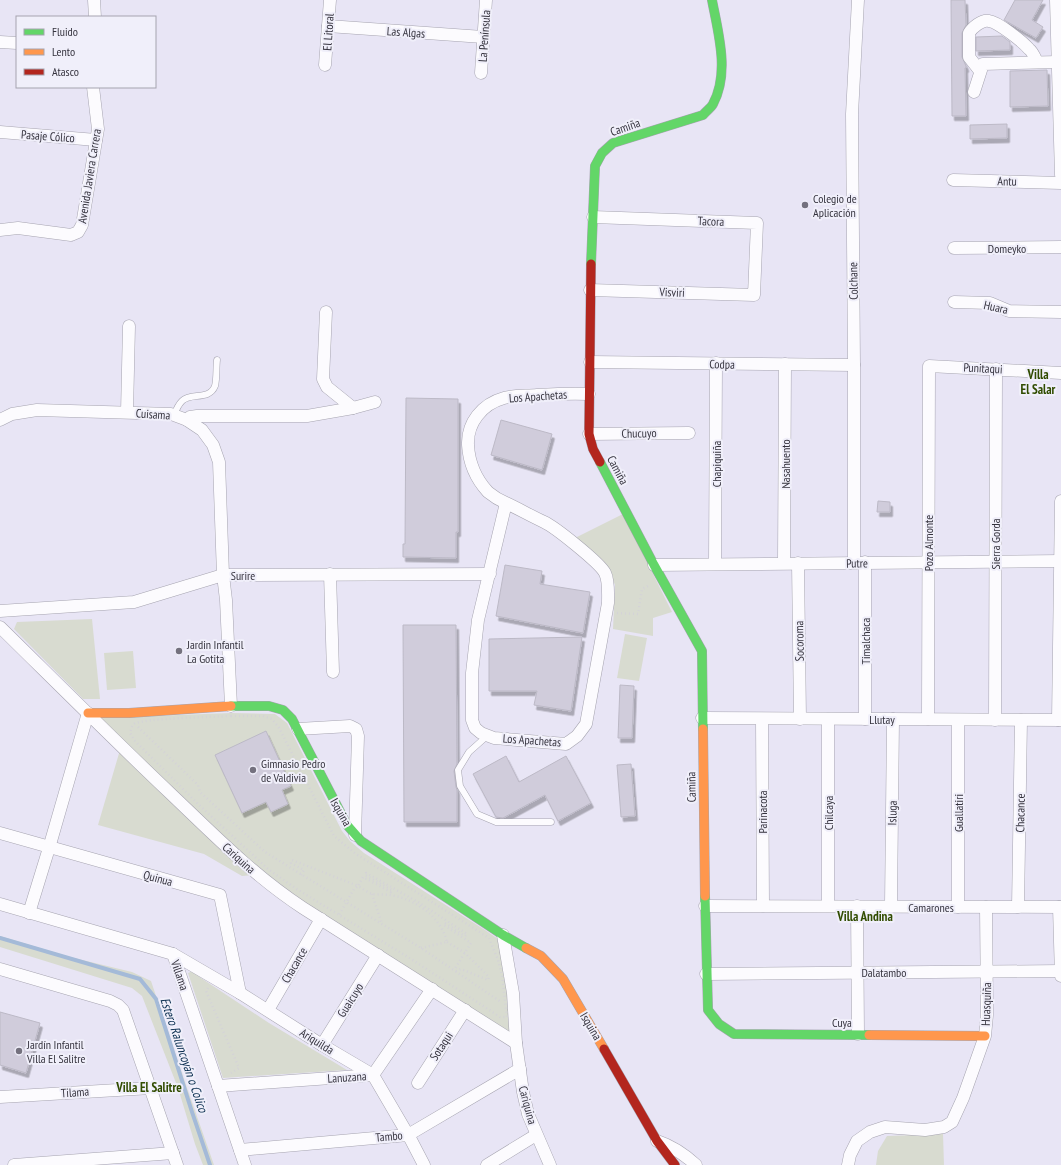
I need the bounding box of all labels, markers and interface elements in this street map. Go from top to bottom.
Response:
street label: La Península [475,9,493,63]
street label: El Litoral [319,13,337,51]
legend [16,16,156,88]
street label: Las Algas [386,23,426,41]
text: Fluido [52,24,78,39]
text: Lento [52,44,75,59]
text: Atasco [52,64,79,79]
street label: Camiña [608,115,642,139]
street label: Pasaje Cólico [21,127,75,145]
street label: Avenida Javiera Carrera [74,127,104,224]
street label: Antu [997,173,1017,189]
place label: Colegio de Aplicación [813,191,857,220]
marker: Colegio de Aplicación [800,200,810,210]
street label: Tacora [698,213,725,229]
street label: Domeyko [988,241,1026,256]
street label: Colchane [845,262,861,300]
street label: Visviri [658,284,685,300]
street label: Huara [982,297,1010,317]
street label: Codpa [709,356,735,372]
street label: Punitaqui [963,359,1003,377]
district label: Villa El Salar [1021,366,1056,398]
street label: Los Apachetas [508,386,568,406]
street label: Cuisama [135,405,171,423]
street label: Chucuyo [621,425,657,441]
street label: Nasahuento [778,439,793,489]
street label: Chapiquiña [709,441,724,487]
street label: Camiña [604,453,632,487]
street label: Pozo Almonte [921,515,936,571]
street label: Sierra Gorda [988,518,1003,570]
street label: Putre [846,555,868,571]
street label: Surire [231,568,255,583]
street label: Timalchaca [858,617,873,664]
street label: Socoroma [791,620,807,661]
place label: Jardin Infantil La Gotita [186,637,244,666]
marker: Jardin Infantil La Gotita [174,646,184,656]
street label: Llutay [869,712,895,727]
street label: Los Apachetas [502,730,562,750]
place label: Gimnasio Pedro de Valdivia [261,756,325,785]
marker: Gimnasio Pedro de Valdivia [248,765,258,775]
street label: Camiña [683,771,699,802]
street label: Parinacota [755,790,770,834]
street label: Chacance [1012,793,1028,833]
street label: Guallatiri [951,794,966,832]
street label: Isquina [327,795,355,829]
street label: Chilcaya [821,796,836,830]
street label: Isluga [884,800,900,826]
street label: Cariquina [219,839,259,877]
street label: Quinua [142,867,174,889]
street label: Camarones [908,900,954,915]
district label: Villa Andina [836,908,893,925]
street label: Chacance [278,944,310,986]
street label: Villama [168,957,192,992]
street label: Dalatambo [861,965,907,980]
street label: Guaicuyo [334,980,366,1020]
street label: Huasquiña [978,982,994,1026]
water label: Estero Raluncoyán o Colico [156,995,212,1116]
street label: Isquina [577,1009,605,1043]
street label: Cuya [832,1015,852,1030]
street label: Ariquilda [297,1025,337,1057]
street label: Sotaqui [426,1029,456,1063]
place label: Jardín Infantil Villa El Salitre [26,1037,86,1066]
marker: Jardín Infantil Villa El Salitre [14,1046,24,1056]
street label: Lanuzana [327,1068,367,1086]
district label: Villa El Salitre [115,1079,182,1096]
street label: Tilama [60,1084,90,1100]
street label: Cariquina [516,1084,540,1126]
street label: Tambo [375,1127,403,1145]

